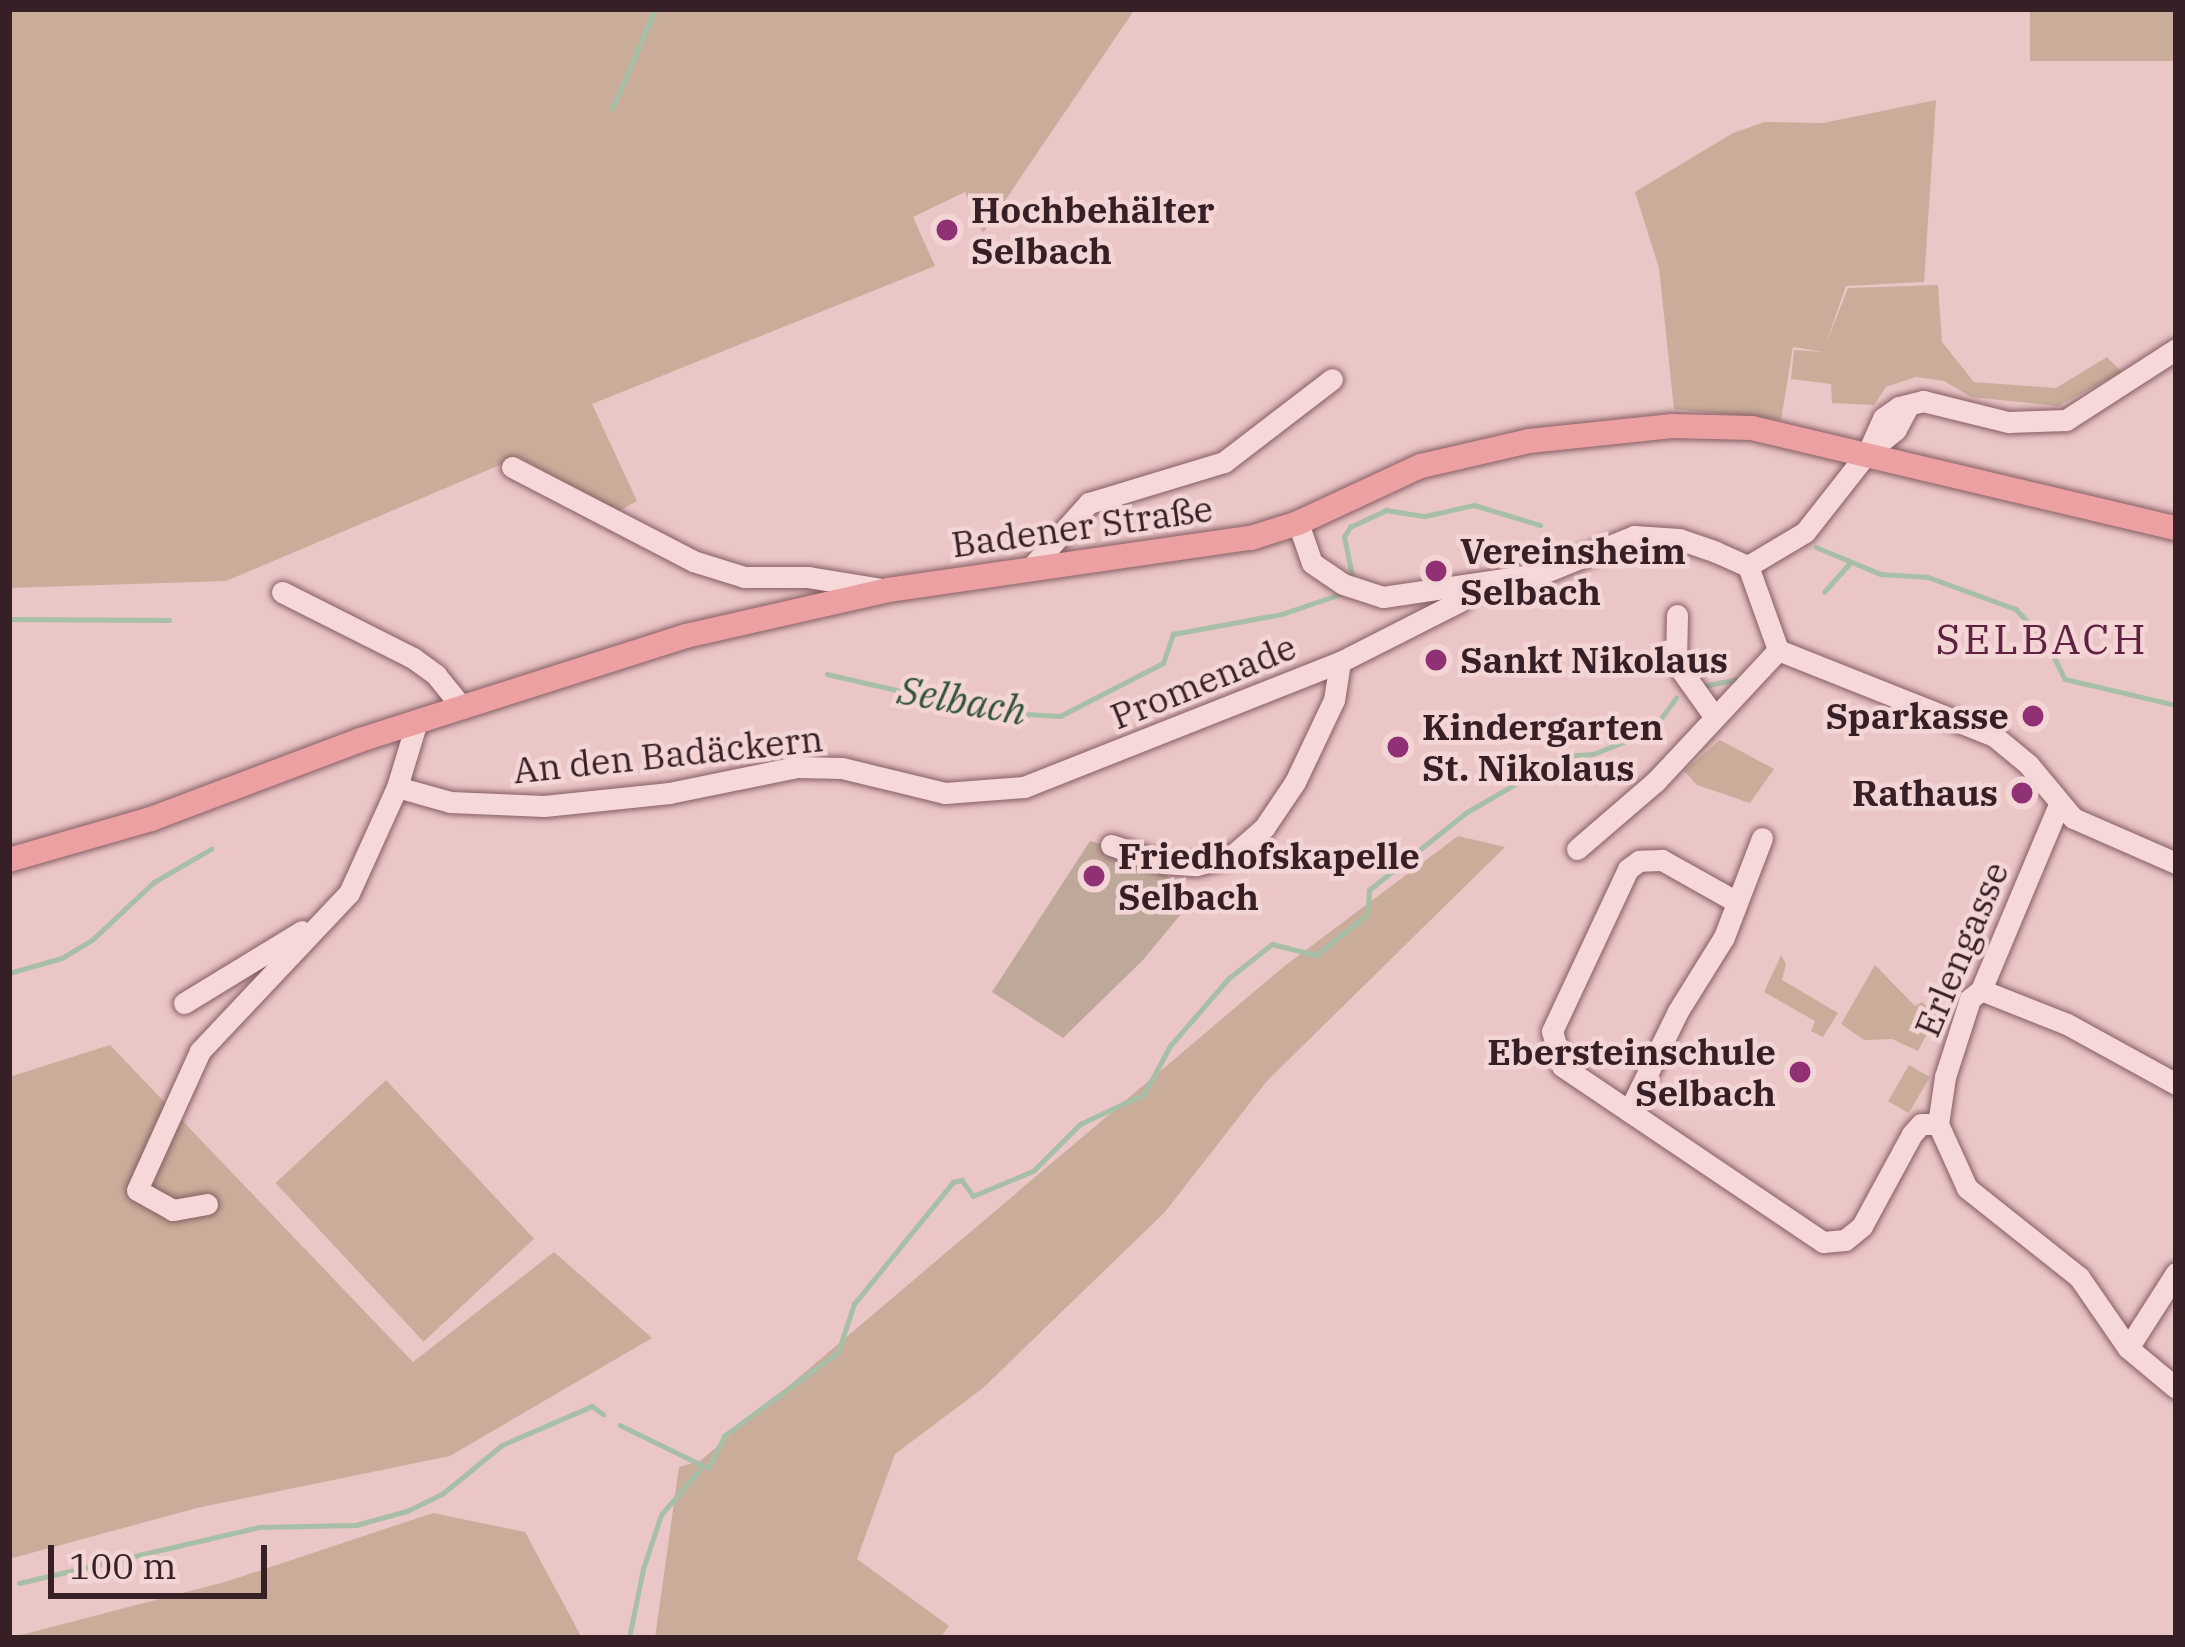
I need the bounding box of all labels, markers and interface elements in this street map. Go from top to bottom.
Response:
place label: Hochbehälter Selbach [971,187,1215,272]
marker: Hochbehälter Selbach [934,217,960,243]
street label: Badener Straße [949,486,1215,566]
place label: Vereinsheim Selbach [1460,528,1686,613]
marker: Vereinsheim Selbach [1423,558,1449,584]
district label: SELBACH [1936,614,2148,664]
street label: Promenade [1104,624,1302,738]
place label: Sankt Nikolaus [1460,638,1728,682]
marker: Sankt Nikolaus [1423,647,1449,673]
water label: Selbach [894,667,1030,735]
place label: Sparkasse [1825,694,2009,738]
marker: Sparkasse [2020,703,2046,729]
place label: Kindergarten St. Nikolaus [1422,704,1663,789]
street label: An den Badäckern [511,716,825,792]
marker: Kindergarten St. Nikolaus [1385,734,1411,760]
place label: Rathaus [1852,771,1998,815]
marker: Rathaus [2009,780,2035,806]
place label: Friedhofskapelle Selbach [1118,833,1420,918]
street label: Erlengasse [1905,855,2017,1043]
marker: Friedhofskapelle Selbach [1081,863,1107,889]
place label: Ebersteinschule Selbach [1487,1029,1776,1114]
marker: Ebersteinschule Selbach [1787,1059,1813,1085]
scale bar [54,1521,273,1595]
text: 100 m [69,1542,176,1589]

